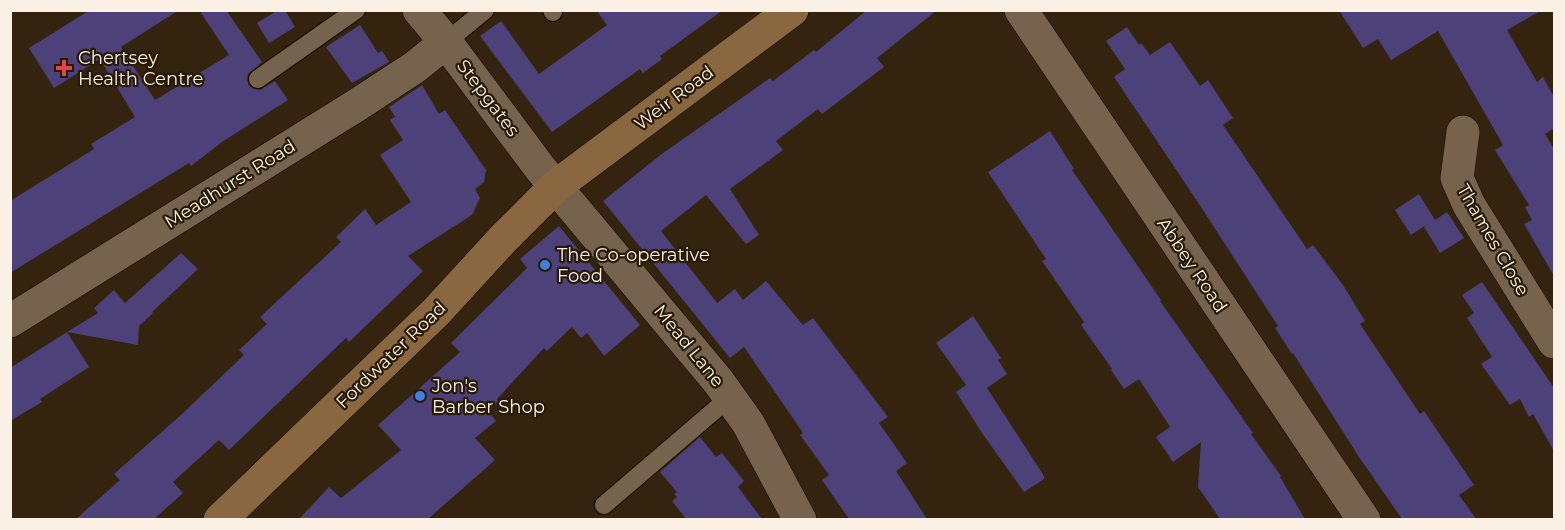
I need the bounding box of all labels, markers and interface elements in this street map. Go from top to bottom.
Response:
place label: Chertsey Health Centre [78,47,203,90]
street label: Stepgates [452,55,524,141]
marker: Chertsey Health Centre [55,59,73,77]
street label: Weir Road [630,61,718,135]
street label: Meadhurst Road [161,135,299,233]
street label: Thames Close [1452,180,1534,300]
street label: Abbey Road [1152,213,1232,317]
place label: The Co-operative Food [557,244,710,287]
marker: The Co-operative Food [538,258,552,272]
street label: Fordwater Road [331,297,451,413]
street label: Mead Lane [649,300,729,392]
place label: Jon's Barber Shop [431,375,545,418]
marker: Jon's Barber Shop [413,389,427,403]

